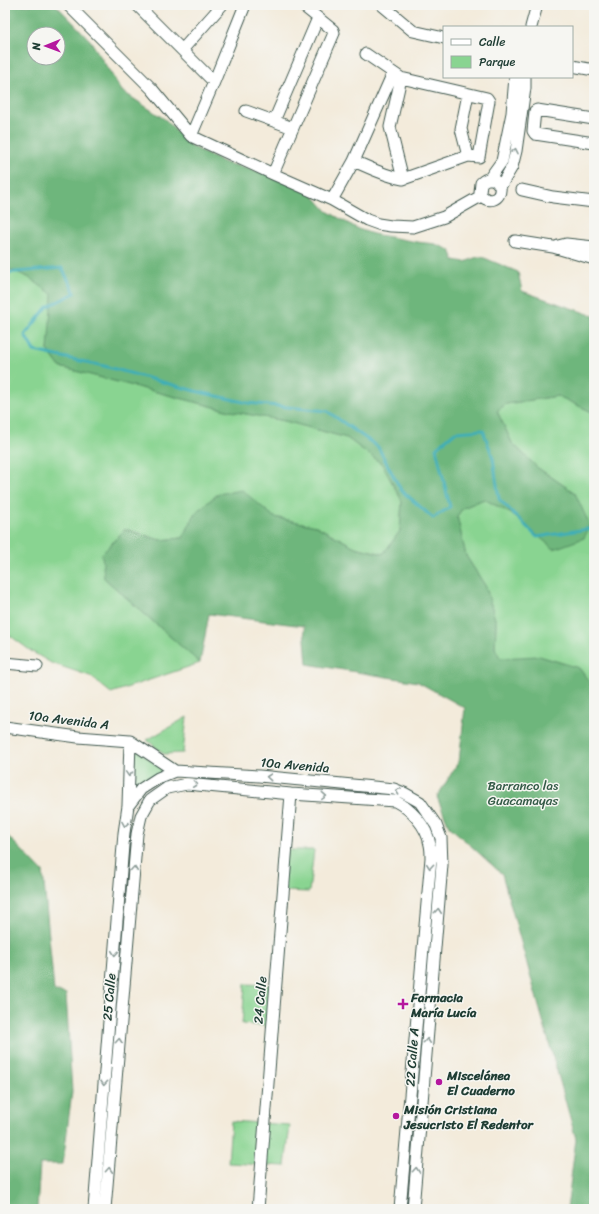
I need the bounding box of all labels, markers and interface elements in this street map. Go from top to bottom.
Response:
north arrow [26,26,66,66]
legend [443,26,573,78]
text: Calle [479,31,506,53]
text: N [27,42,46,51]
text: Parque [479,51,516,73]
one-way arrow [511,148,519,154]
street label: 10a Avenida A [27,704,111,736]
street label: 10a Avenida [260,751,331,780]
one-way arrow [125,771,133,777]
one-way arrow [266,772,272,781]
park label: Barranco las Guacamayas [488,774,559,812]
one-way arrow [192,780,198,789]
one-way arrow [395,787,402,795]
one-way arrow [321,792,327,801]
one-way arrow [121,821,130,827]
one-way arrow [426,863,435,869]
one-way arrow [129,866,138,872]
one-way arrow [433,908,442,914]
one-way arrow [110,950,119,956]
street label: 25 Calle [95,972,123,1022]
street label: 24 Calle [246,975,274,1025]
place label: Farmacia María Lucía [410,986,477,1024]
marker: Farmacia María Lucía [398,999,408,1009]
street label: 22 Calle A [398,1027,426,1087]
one-way arrow [115,1038,124,1044]
one-way arrow [423,1038,432,1044]
place label: Miscelánea El Cuaderno [446,1064,515,1102]
marker: Miscelánea El Cuaderno [434,1077,444,1087]
one-way arrow [99,1080,108,1086]
place label: Misión Cristiana Jesucristo El Redentor [403,1098,535,1136]
marker: Misión Cristiana Jesucristo El Redentor [391,1111,401,1121]
one-way arrow [104,1167,113,1173]
one-way arrow [412,1167,421,1173]

